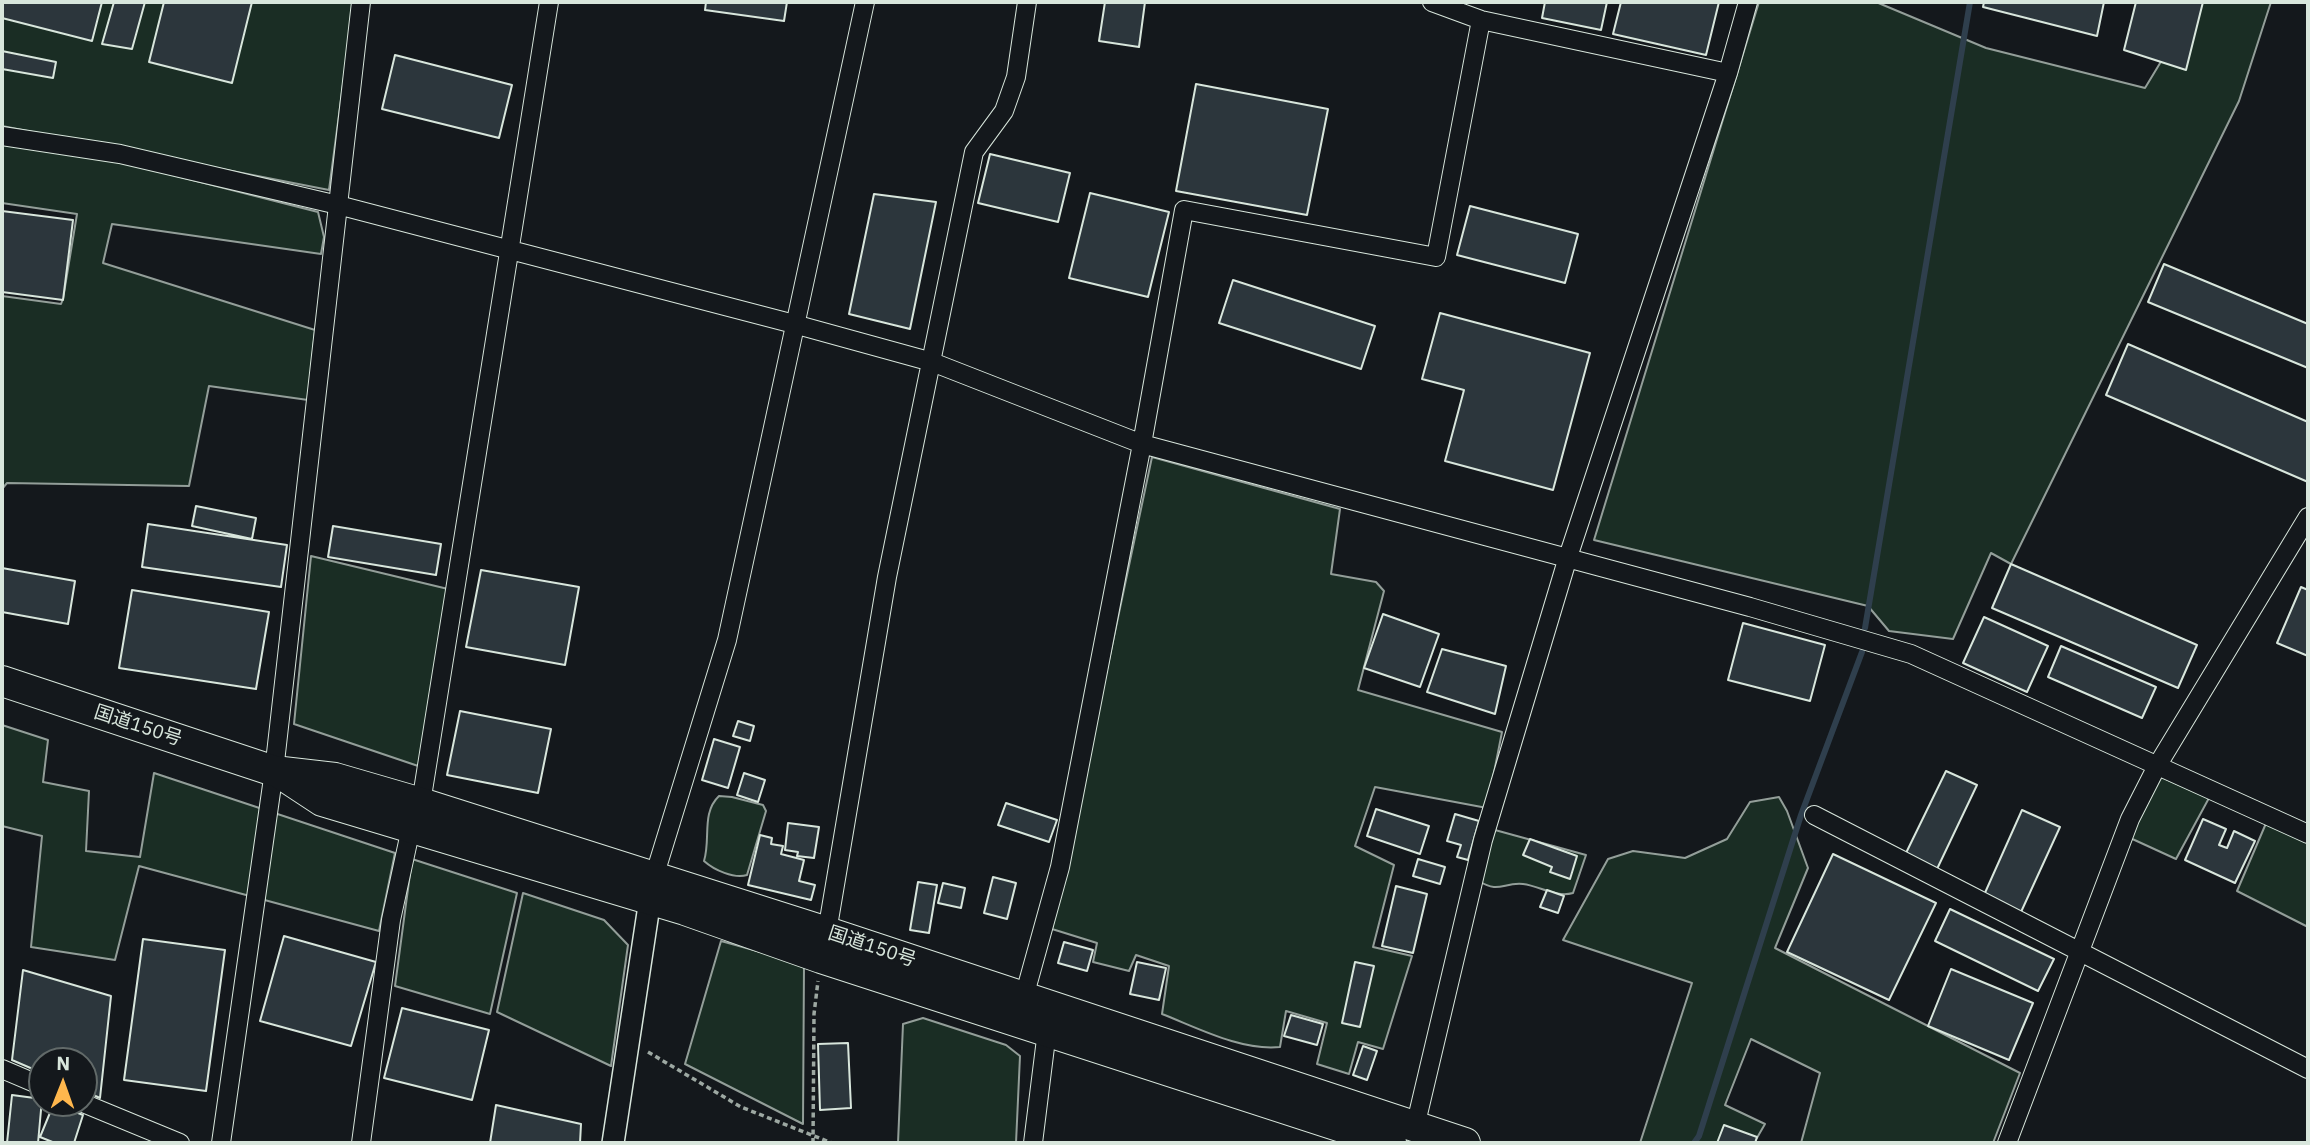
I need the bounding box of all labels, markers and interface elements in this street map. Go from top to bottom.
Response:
street label: 国道150号 [91,701,185,751]
street label: 国道150号 [825,922,919,972]
north arrow [28,1047,98,1117]
text: N [56,1051,70,1075]

